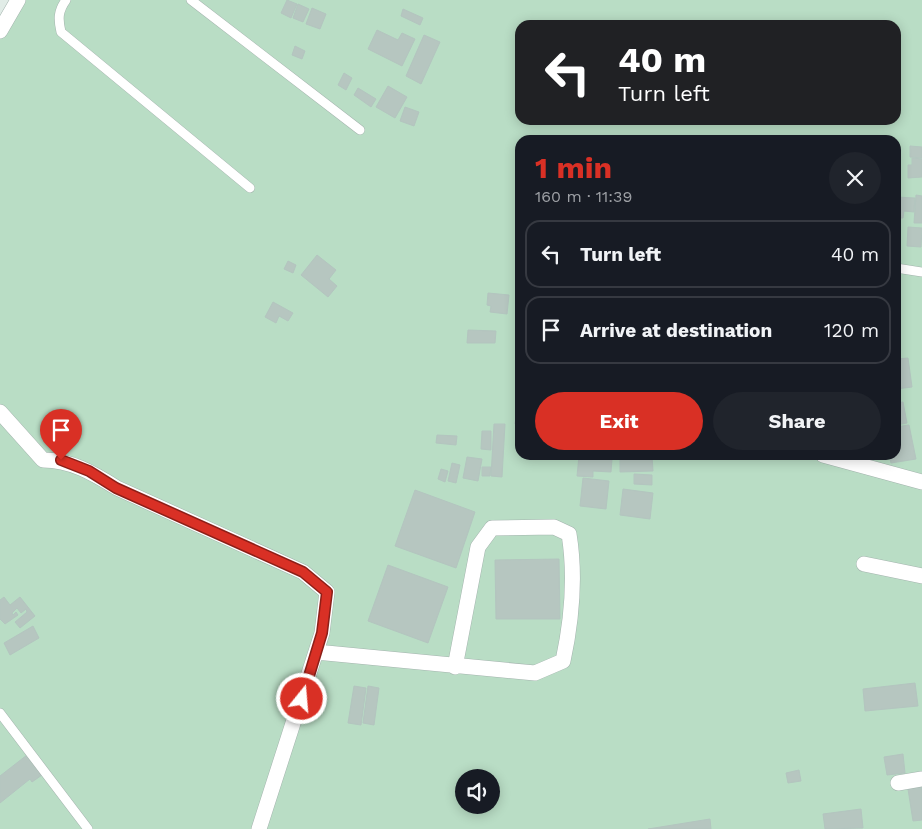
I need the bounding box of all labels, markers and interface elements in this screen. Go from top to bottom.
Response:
text: 40 m [618,39,706,81]
icon: left [535,40,600,105]
text: Turn left [618,81,710,106]
text: 1 min [535,150,612,185]
button: close [829,152,881,204]
text: 160 m · 11:39 [535,187,632,206]
icon: left [537,240,565,268]
text: Turn left [580,243,661,266]
text: 40 m [831,243,879,266]
icon: arrive [537,316,565,344]
text: Arrive at destination [580,319,772,342]
text: 120 m [824,319,879,342]
button: Exit [535,392,703,450]
button: Share [713,392,881,450]
pin [40,409,82,460]
icon: arrive [47,416,75,444]
position arrow [275,672,327,724]
map controls [455,769,500,814]
button: sound [455,769,500,814]

